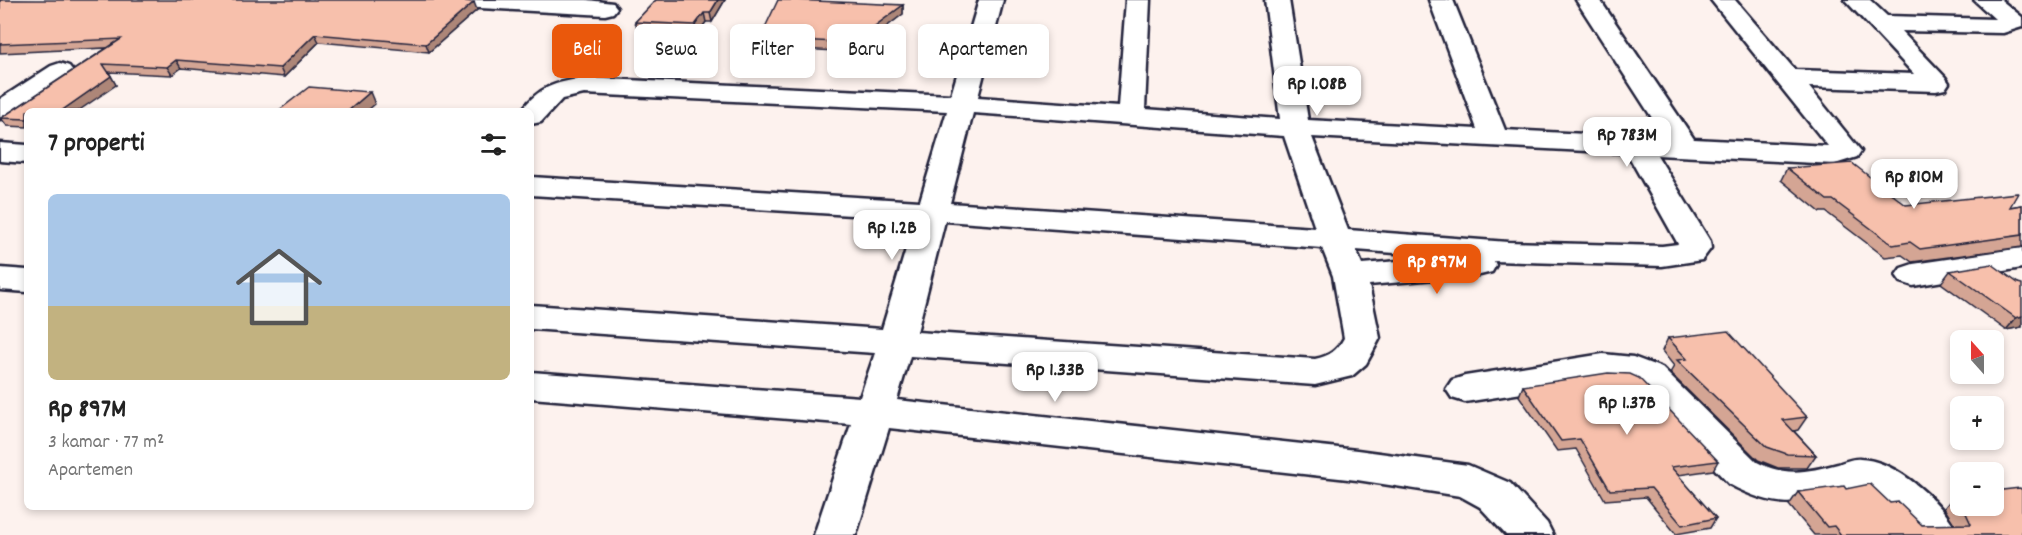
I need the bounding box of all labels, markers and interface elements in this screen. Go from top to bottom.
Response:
chip: Beli [552,24,622,78]
chip: Sewa [634,24,718,78]
chip: Filter [730,24,815,78]
chip: Baru [827,24,906,78]
chip: Apartemen [918,24,1049,78]
pin: Rp 1.08B [1255,66,1379,117]
text: Rp 1.08B [1287,71,1347,99]
pin: Rp 783M [1572,117,1682,168]
text: Rp 783M [1597,122,1657,150]
text: 7 properti [48,126,145,163]
icon: filters [477,128,510,161]
pin: Rp 810M [1859,159,1969,210]
text: Rp 810M [1885,164,1943,192]
pin: Rp 1.2B [837,210,947,261]
text: Rp 1.2B [867,215,917,243]
icon: home [225,233,333,341]
pin: Rp 897M [1382,244,1492,295]
text: Rp 897M [1407,249,1467,277]
north arrow [1950,330,2004,384]
map controls [1950,330,2004,516]
pin: Rp 1.33B [993,352,1117,403]
text: Rp 1.33B [1026,357,1084,385]
pin: Rp 1.37B [1565,385,1689,436]
text: Rp 1.37B [1598,390,1656,418]
text: Rp 897M [48,392,126,429]
button: + [1950,396,2004,450]
text: 3 kamar · 77 m² [48,429,164,457]
text: Apartemen [48,457,133,485]
button: − [1950,462,2004,516]

